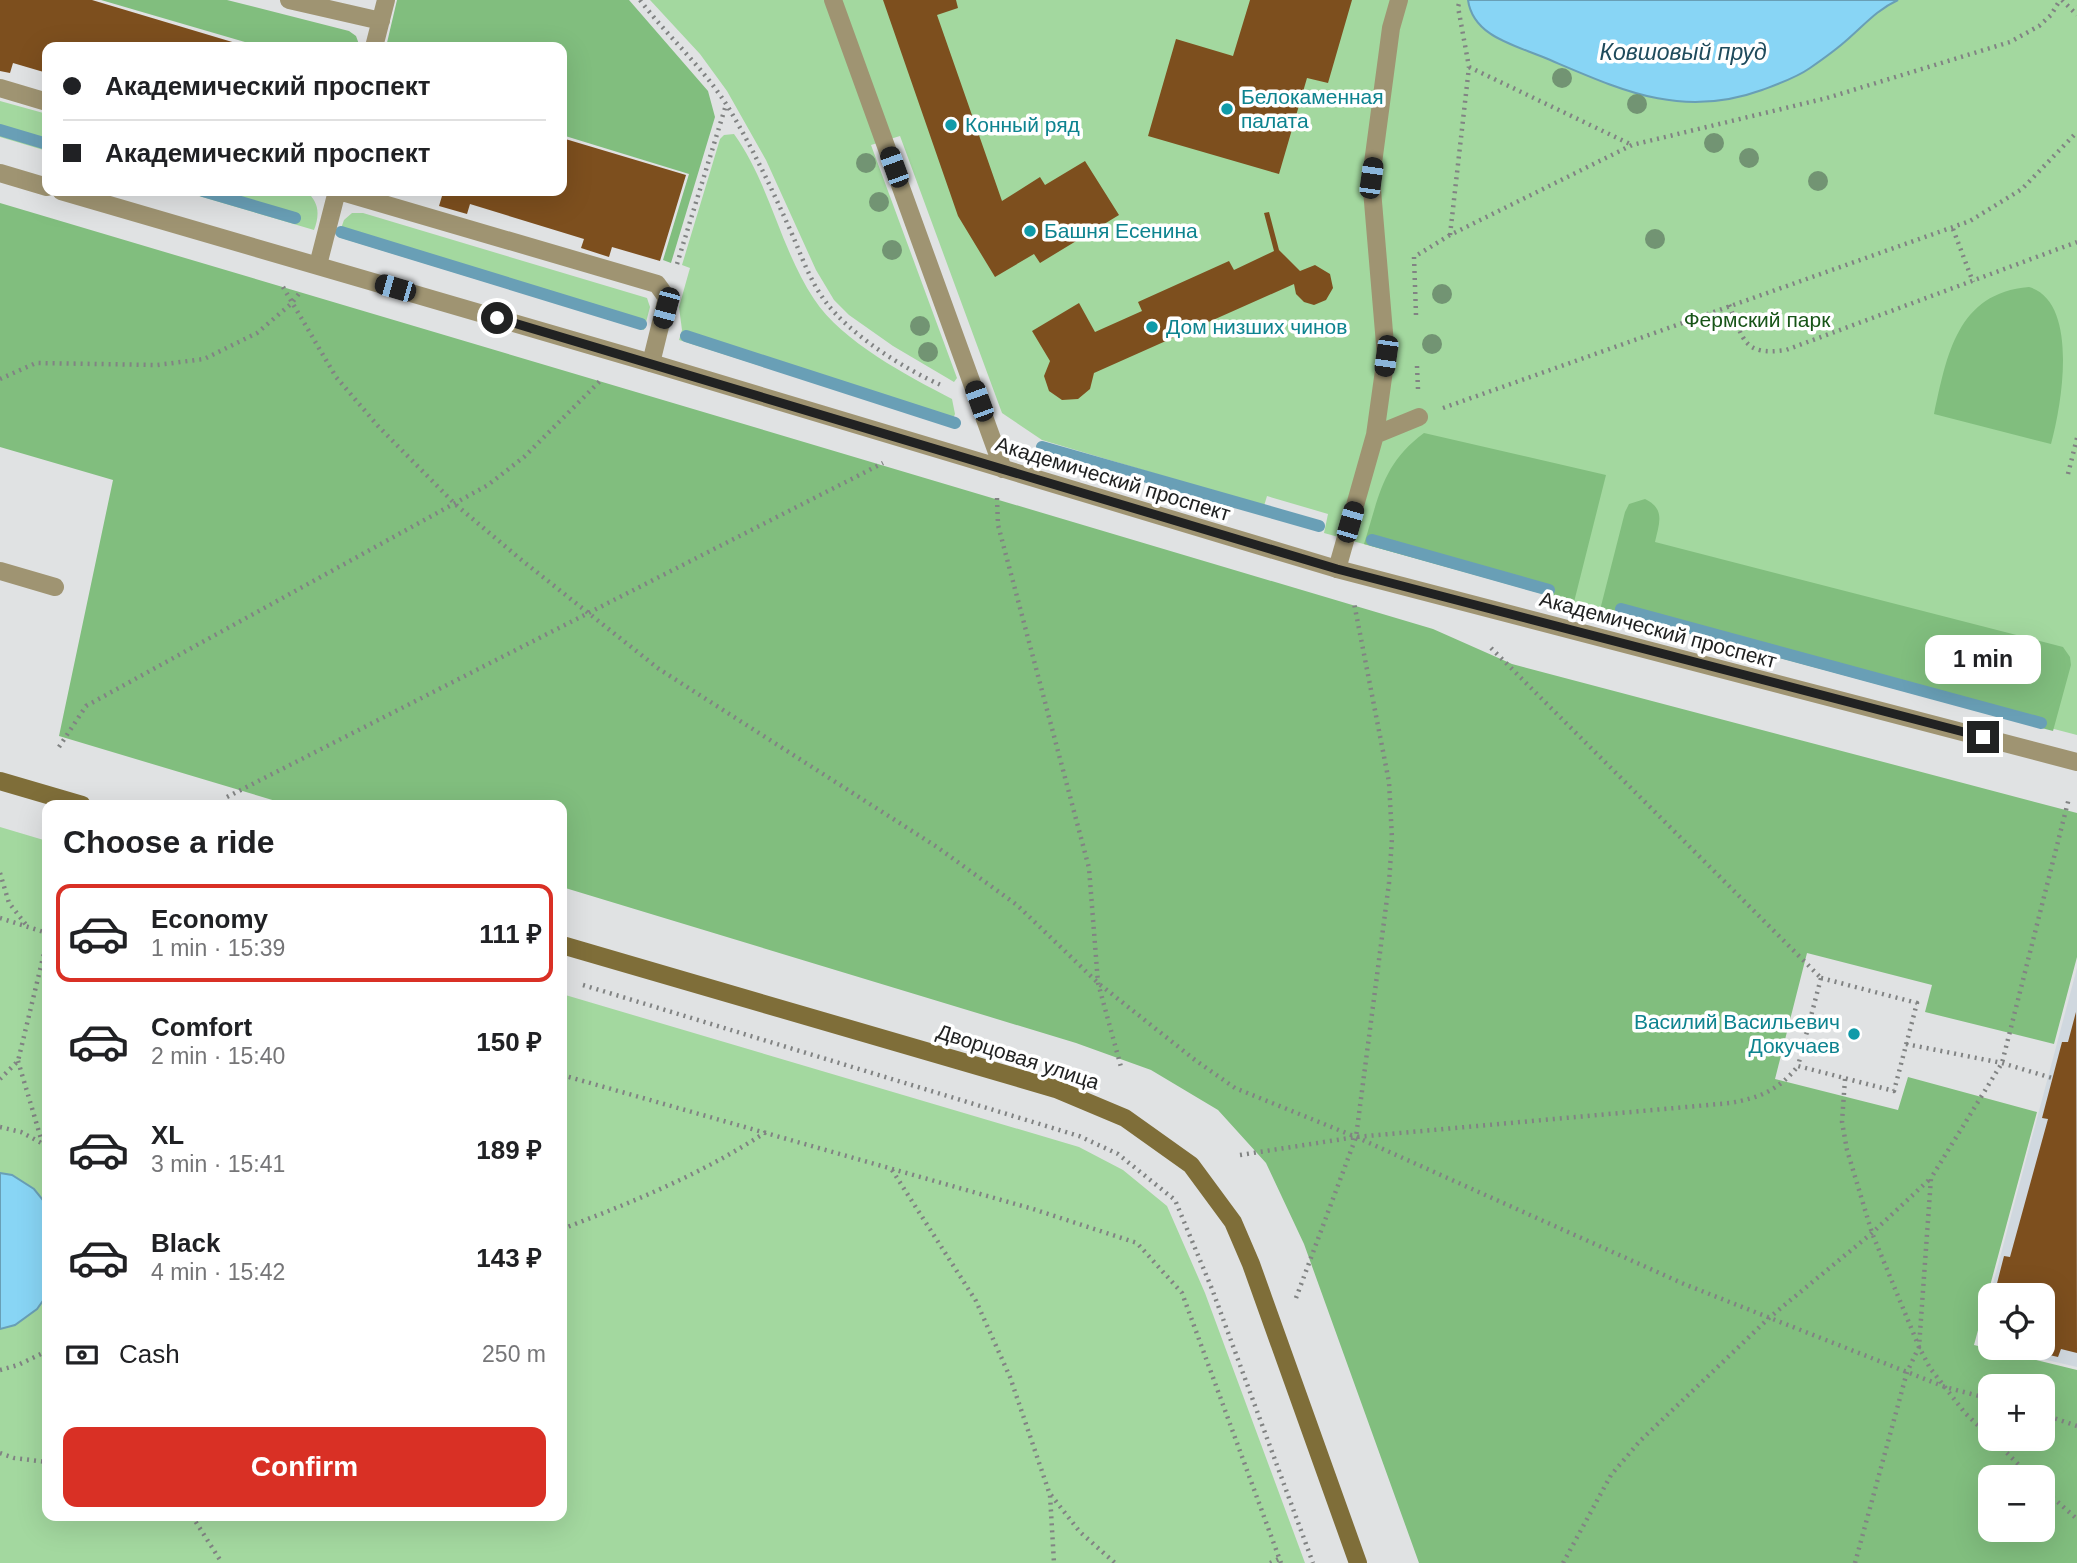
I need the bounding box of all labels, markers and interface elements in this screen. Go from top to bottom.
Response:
water label: Ковшовый пруд [1599,39,1767,65]
text: Академический проспект [105,71,430,101]
place label: Белокаменная палата [1241,85,1384,132]
marker: Белокаменная палата [1219,101,1235,117]
place label: Конный ряд [965,113,1080,136]
marker: Конный ряд [943,117,959,133]
text: Академический проспект [105,138,430,168]
car [877,144,912,190]
car [1358,156,1385,200]
place label: Башня Есенина [1044,219,1198,242]
marker: Башня Есенина [1022,223,1038,239]
car [372,272,419,304]
car [651,285,682,331]
route start [481,302,513,334]
park label: Фермский парк [1684,308,1831,331]
place label: Дом низших чинов [1166,315,1347,338]
marker: Дом низших чинов [1144,319,1160,335]
car [1373,334,1400,378]
car [962,378,997,424]
street label: Академический проспект [993,432,1234,525]
car [1335,499,1366,545]
street label: Академический проспект [1537,587,1779,672]
callout: 1 min [1925,636,2041,684]
text: 1 min [1953,646,2013,672]
route end [1967,721,1999,753]
text: Choose a ride [63,824,275,860]
icon: car [67,902,130,965]
text: Economy [151,904,268,934]
text: 111 ₽ [479,919,542,949]
text: 1 min · 15:39 [151,935,285,961]
icon: car [67,1010,130,1073]
place label: Василий Васильевич Докучаев [1634,1010,1840,1057]
text: Comfort [151,1012,252,1042]
street label: Дворцовая улица [934,1019,1103,1094]
marker: Василий Васильевич Докучаев [1846,1026,1862,1042]
text: 150 ₽ [476,1027,542,1057]
text: 2 min · 15:40 [151,1043,285,1069]
icon: car [67,1118,130,1181]
text: XL [151,1120,184,1150]
text: 189 ₽ [476,1135,542,1165]
text: 3 min · 15:41 [151,1151,285,1177]
icon: car [67,1226,130,1289]
text: Black [151,1228,220,1258]
text: 143 ₽ [476,1243,542,1273]
text: 4 min · 15:42 [151,1259,285,1285]
map controls [1978,1283,2055,1542]
button: locate [1978,1283,2055,1360]
icon: cash [63,1336,101,1374]
text: Cash [119,1339,180,1369]
text: 250 m [482,1341,546,1367]
button: + [1978,1374,2055,1451]
button: Confirm [63,1427,546,1507]
button: − [1978,1465,2055,1542]

